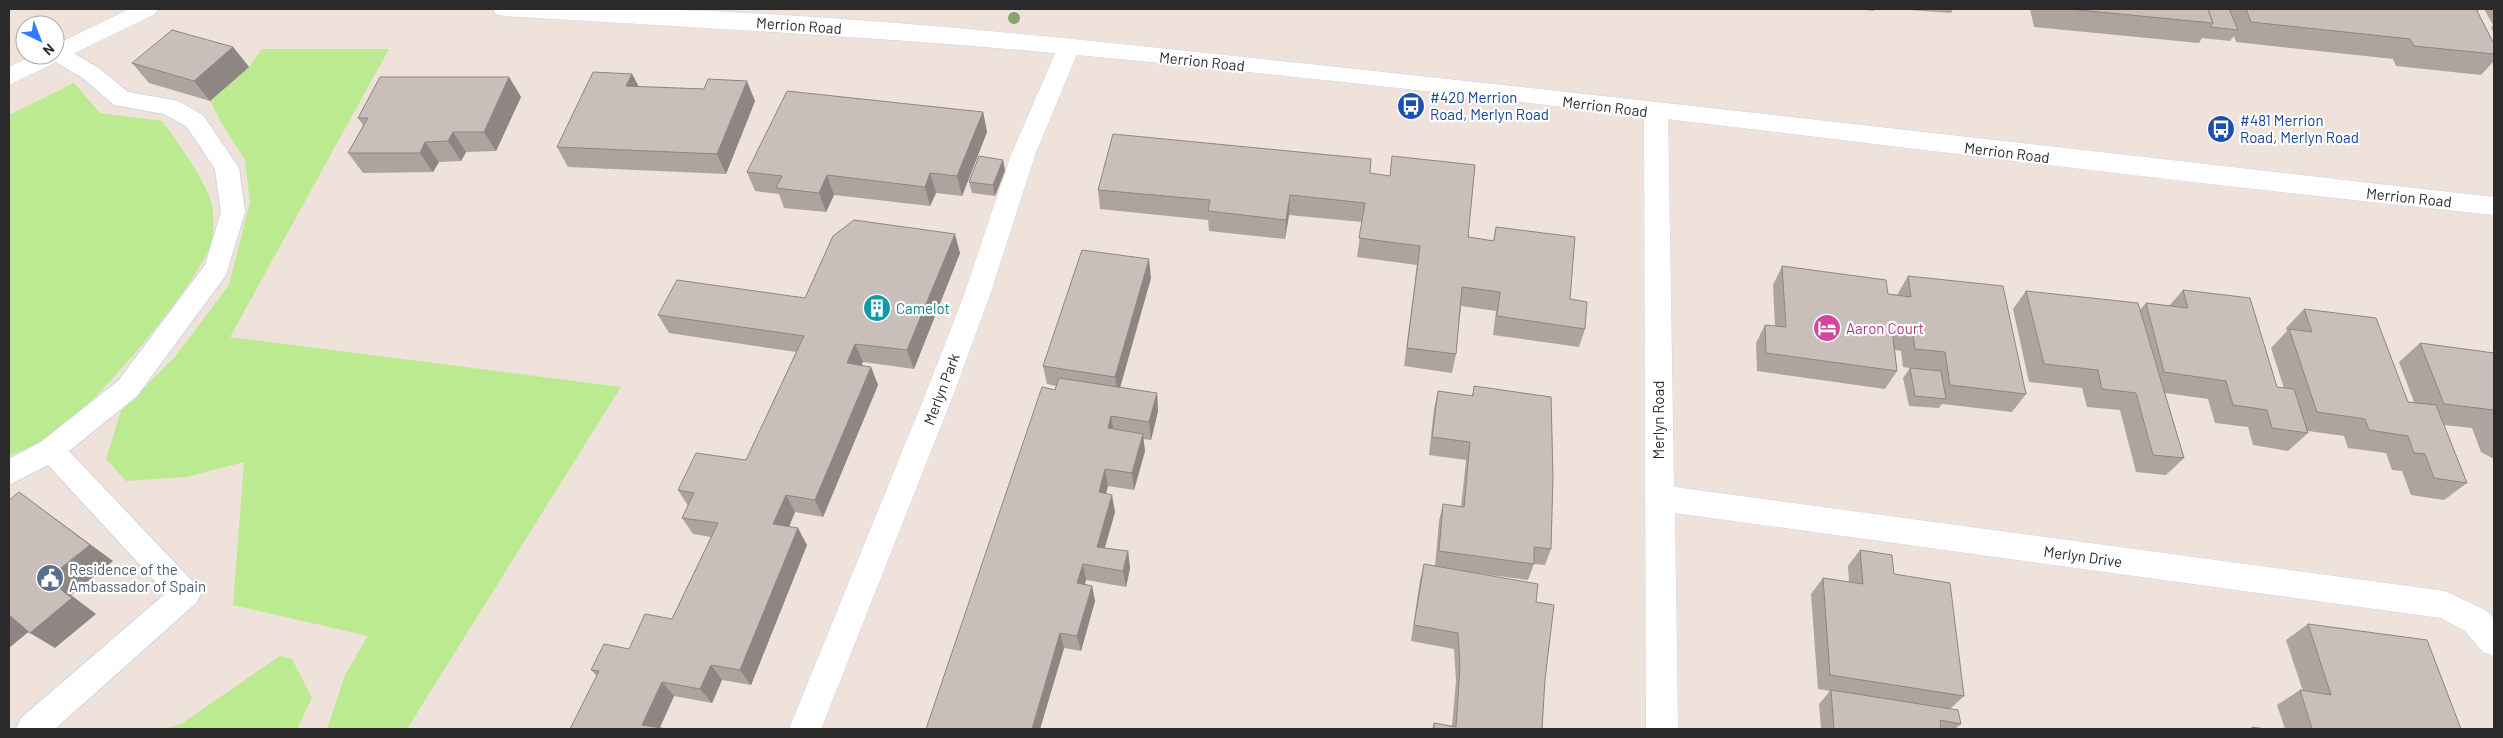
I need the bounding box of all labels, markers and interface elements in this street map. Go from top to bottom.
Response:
street label: Merrion Road [756,13,842,37]
north arrow [15,15,65,65]
text: N [40,40,58,59]
street label: Merrion Road [1158,48,1246,74]
place label: #420 Merrion Road, Merlyn Road [1430,88,1549,123]
bus stop icon: #420 Merrion Road, Merlyn Road [1396,91,1426,121]
street label: Merrion Road [1561,92,1649,120]
place label: #481 Merrion Road, Merlyn Road [2240,111,2359,146]
bus stop icon: #481 Merrion Road, Merlyn Road [2206,114,2236,144]
street label: Merrion Road [1963,138,2051,166]
street label: Merrion Road [2365,184,2453,210]
building icon: Camelot [862,293,892,323]
place label: Camelot [896,299,950,317]
hotel icon: Aaron Court [1812,313,1842,343]
place label: Aaron Court [1846,319,1924,337]
street label: Merlyn Park [919,350,963,427]
street label: Merlyn Road [1649,381,1667,459]
street label: Merlyn Drive [2043,542,2123,570]
place label: Residence of the Ambassador of Spain [69,560,206,595]
public building icon: Residence of the Ambassador of Spain [35,563,65,593]

